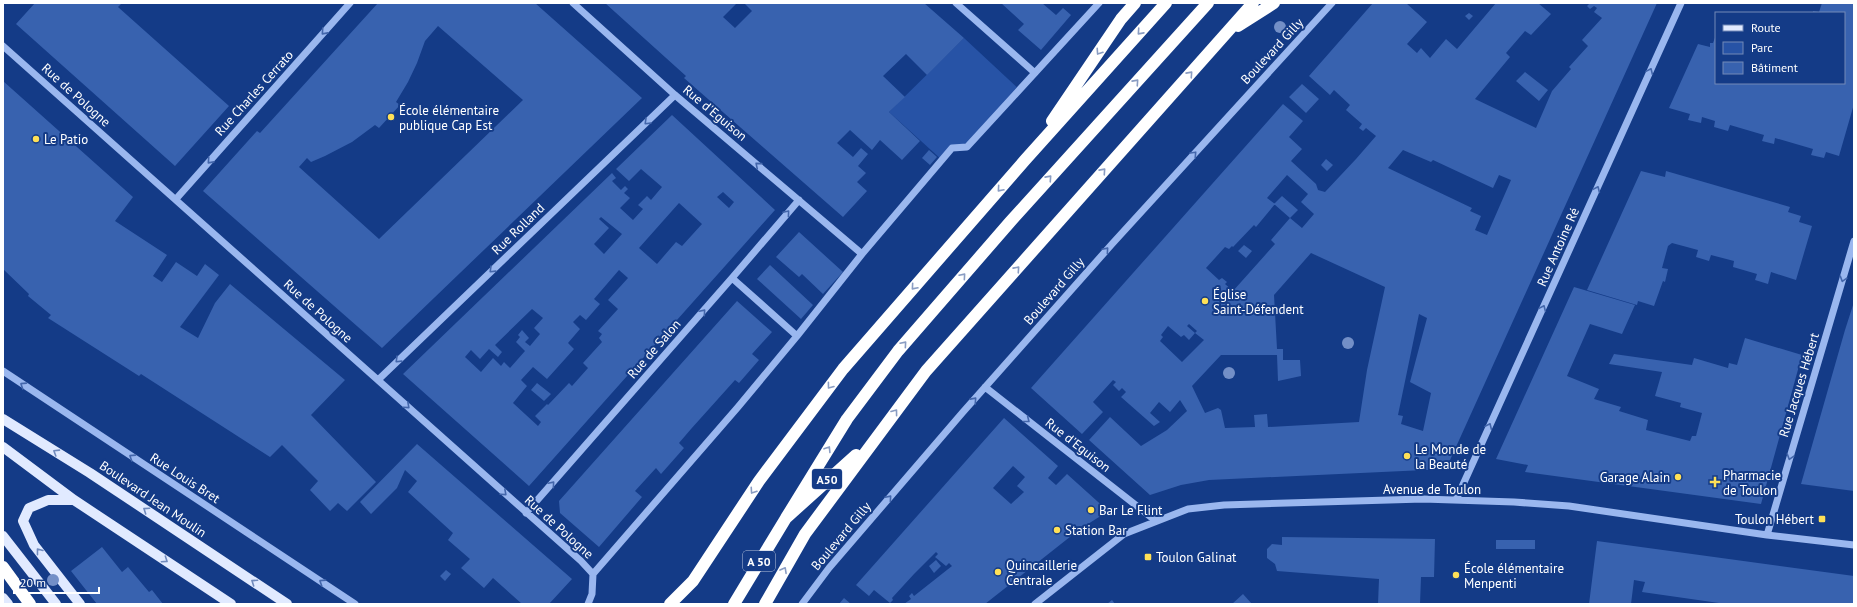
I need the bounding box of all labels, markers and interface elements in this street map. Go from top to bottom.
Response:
legend [1715,12,1845,84]
street label: Boulevard Gilly [1237,14,1307,88]
text: Route [1751,20,1781,35]
one-way arrow [321,27,329,35]
one-way arrow [1137,27,1144,35]
text: Parc [1751,40,1773,55]
street label: Rue Charles Cerrato [211,47,297,139]
one-way arrow [1097,47,1104,54]
street label: Rue de Pologne [38,60,114,130]
text: Bâtiment [1751,60,1798,75]
one-way arrow [1645,68,1653,75]
one-way arrow [1185,72,1192,79]
one-way arrow [1132,79,1139,87]
street label: Rue d'Eguison [679,81,751,145]
place label: École élémentaire publique Cap Est [399,102,499,134]
marker: École élémentaire publique Cap Est [386,112,396,122]
one-way arrow [644,117,652,125]
place label: Le Patio [44,131,88,148]
marker: Le Patio [31,134,41,144]
one-way arrow [1189,151,1197,159]
one-way arrow [207,156,214,163]
one-way arrow [756,163,763,170]
one-way arrow [1098,169,1105,176]
one-way arrow [1045,176,1052,183]
one-way arrow [997,184,1004,192]
one-way arrow [1592,186,1600,194]
street label: Rue Rolland [488,200,548,258]
street label: Rue Antoine Ré [1533,205,1583,289]
one-way arrow [782,211,789,218]
one-way arrow [1102,247,1109,254]
street label: Boulevard Gilly [1020,254,1088,328]
one-way arrow [489,265,497,273]
one-way arrow [1012,266,1019,273]
one-way arrow [959,273,966,280]
one-way arrow [1839,275,1848,282]
street label: Rue de Pologne [280,276,356,346]
one-way arrow [911,282,919,290]
place label: Église Saint-Défendent [1213,286,1304,318]
marker: Église Saint-Défendent [1200,296,1210,306]
one-way arrow [1538,304,1546,312]
one-way arrow [698,310,705,317]
street label: Rue de Salon [624,316,684,382]
street label: Rue Jacques Hébert [1775,330,1823,439]
one-way arrow [900,341,907,348]
one-way arrow [395,355,403,363]
one-way arrow [827,382,835,389]
one-way arrow [21,383,28,390]
one-way arrow [969,397,976,404]
one-way arrow [402,401,409,408]
one-way arrow [890,409,897,416]
street label: Rue d'Eguison [1042,414,1114,476]
one-way arrow [1022,415,1029,422]
one-way arrow [1484,423,1492,431]
place label: Le Monde de la Beauté [1415,441,1486,473]
one-way arrow [824,446,831,453]
one-way arrow [53,449,60,457]
street label: Rue Louis Bret [147,449,224,507]
marker: Le Monde de la Beauté [1402,451,1412,461]
one-way arrow [1786,453,1795,460]
one-way arrow [129,454,136,462]
street label: Boulevard Jean Moulin [96,457,210,541]
place label: Pharmacie de Toulon [1723,467,1781,499]
road number: A50 [812,469,842,489]
place label: Garage Alain [1600,469,1670,486]
marker: Garage Alain [1673,472,1683,482]
marker: Pharmacie de Toulon [1710,477,1720,487]
one-way arrow [547,481,554,488]
street label: Avenue de Toulon [1383,481,1481,498]
one-way arrow [750,487,758,494]
one-way arrow [499,488,506,495]
street label: Rue de Pologne [521,492,597,562]
one-way arrow [884,495,892,503]
street label: Boulevard Gilly [807,498,875,574]
place label: Bar Le Flint [1099,502,1163,519]
marker: Bar Le Flint [1086,505,1096,515]
one-way arrow [143,507,150,515]
place label: Toulon Hébert [1735,511,1815,528]
marker: Toulon Hébert [1817,514,1827,524]
place label: Station Bar [1065,522,1127,539]
marker: Station Bar [1052,525,1062,535]
one-way arrow [36,549,43,556]
place label: Toulon Galinat [1156,549,1237,566]
road number: A 50 [743,551,775,571]
marker: Toulon Galinat [1143,552,1153,562]
one-way arrow [161,555,168,563]
place label: Quincaillerie Centrale [1006,557,1077,589]
place label: École élémentaire Menpenti [1464,560,1564,592]
one-way arrow [780,567,787,574]
marker: Quincaillerie Centrale [993,567,1003,577]
scale bar [14,569,99,595]
marker: École élémentaire Menpenti [1451,570,1461,580]
text: 20 m [20,575,46,590]
one-way arrow [251,579,258,587]
one-way arrow [319,580,326,587]

